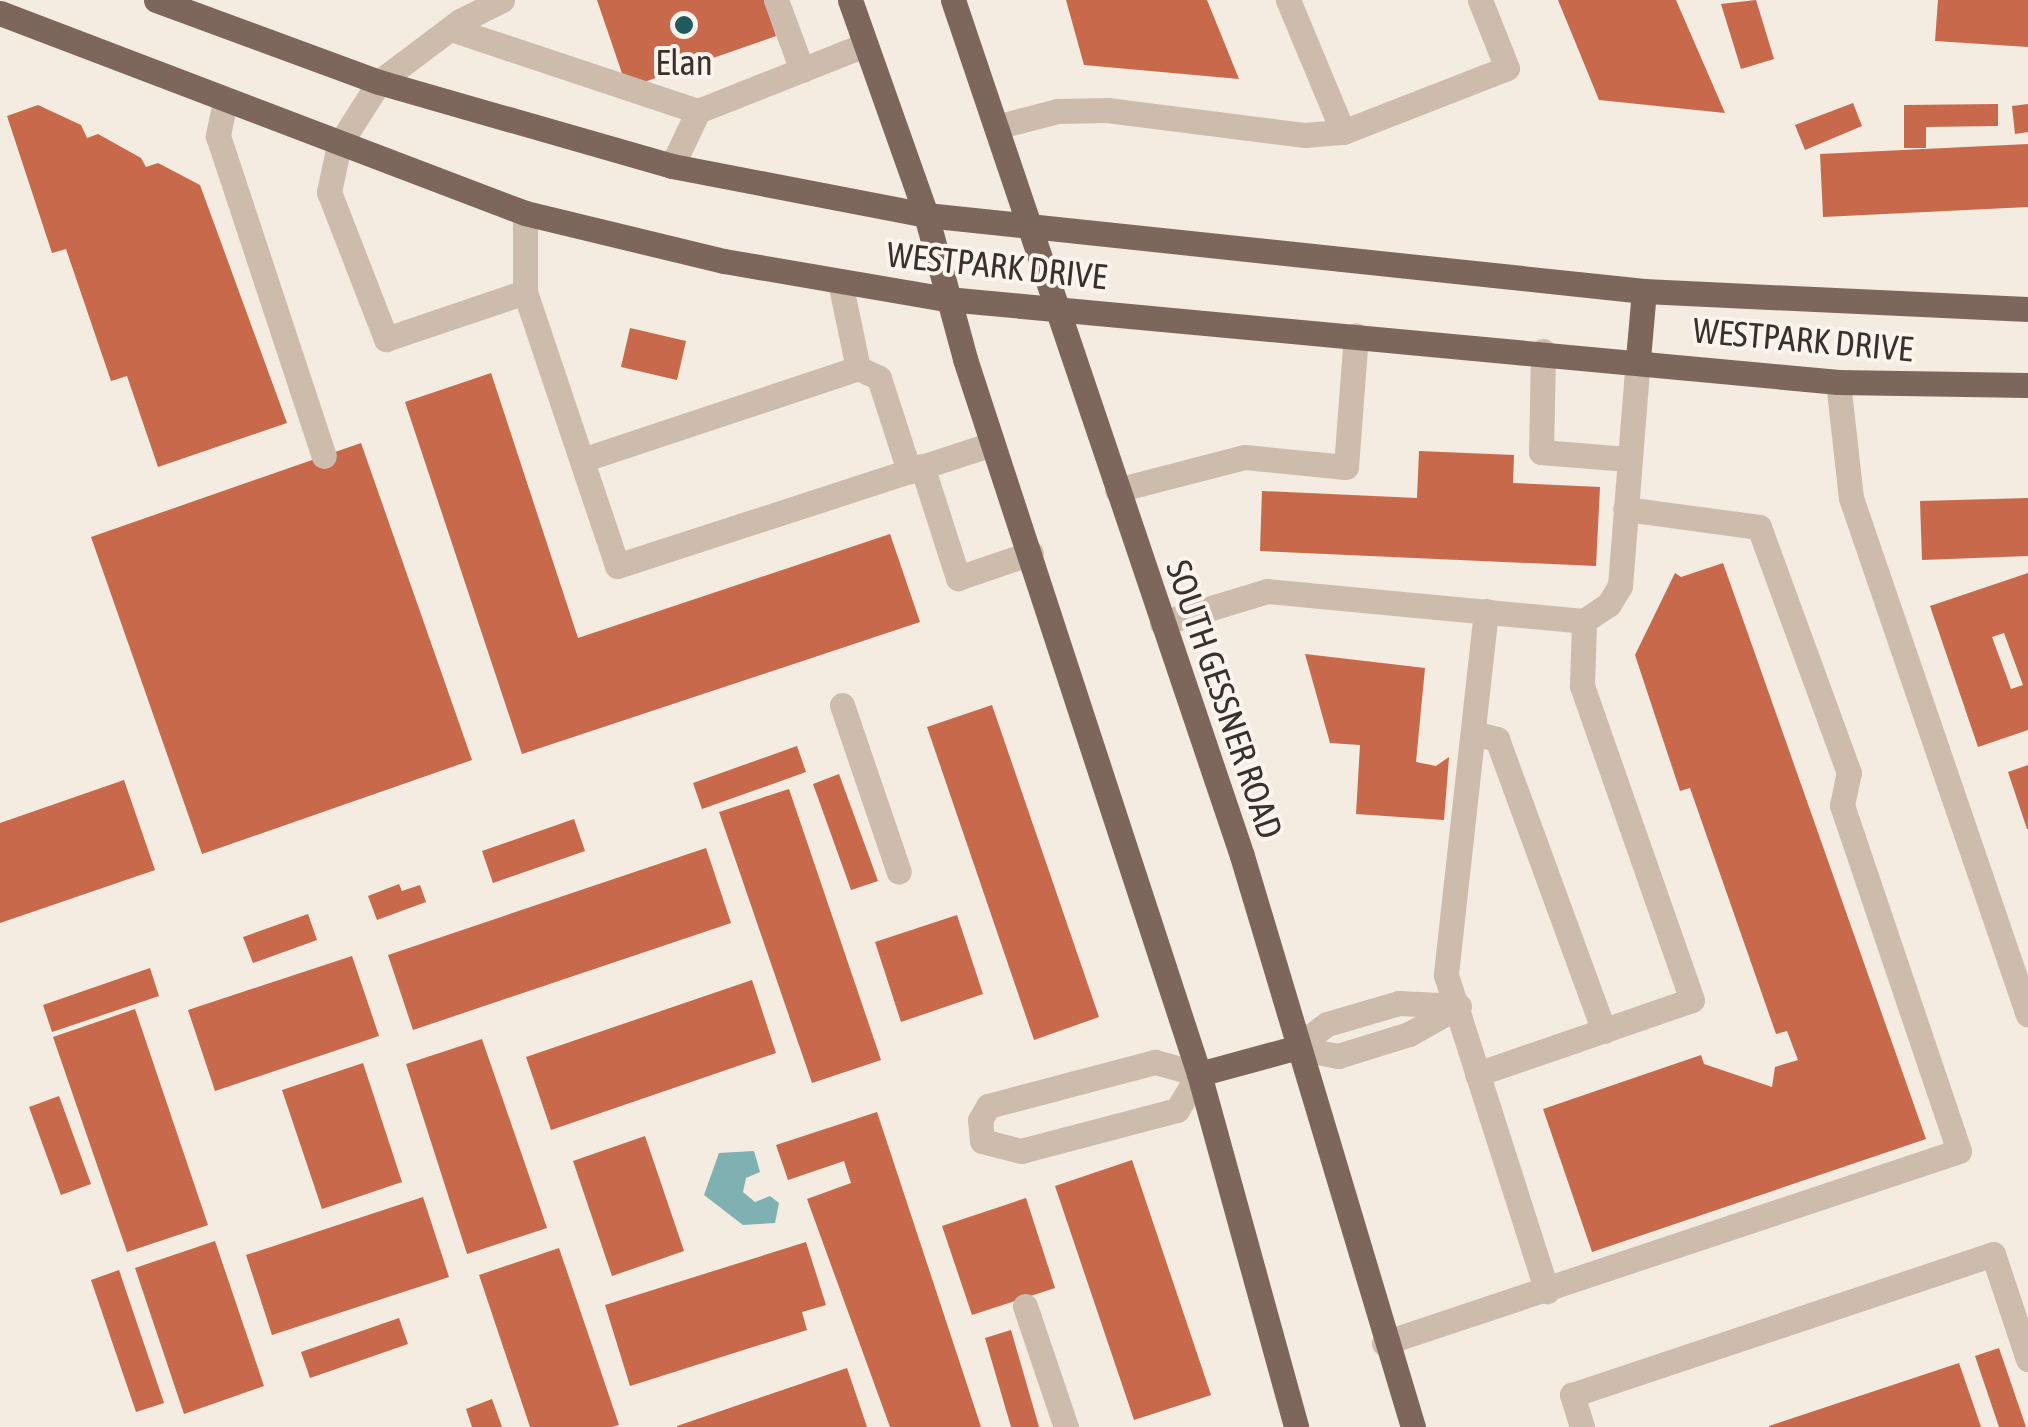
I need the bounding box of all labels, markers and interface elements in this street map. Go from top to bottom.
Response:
marker: Elan [673,14,695,36]
place label: Elan [655,41,713,83]
street label: WESTPARK DRIVE [885,233,1109,297]
street label: WESTPARK DRIVE [1691,308,1915,370]
street label: SOUTH GESSNER ROAD [1158,554,1292,844]

